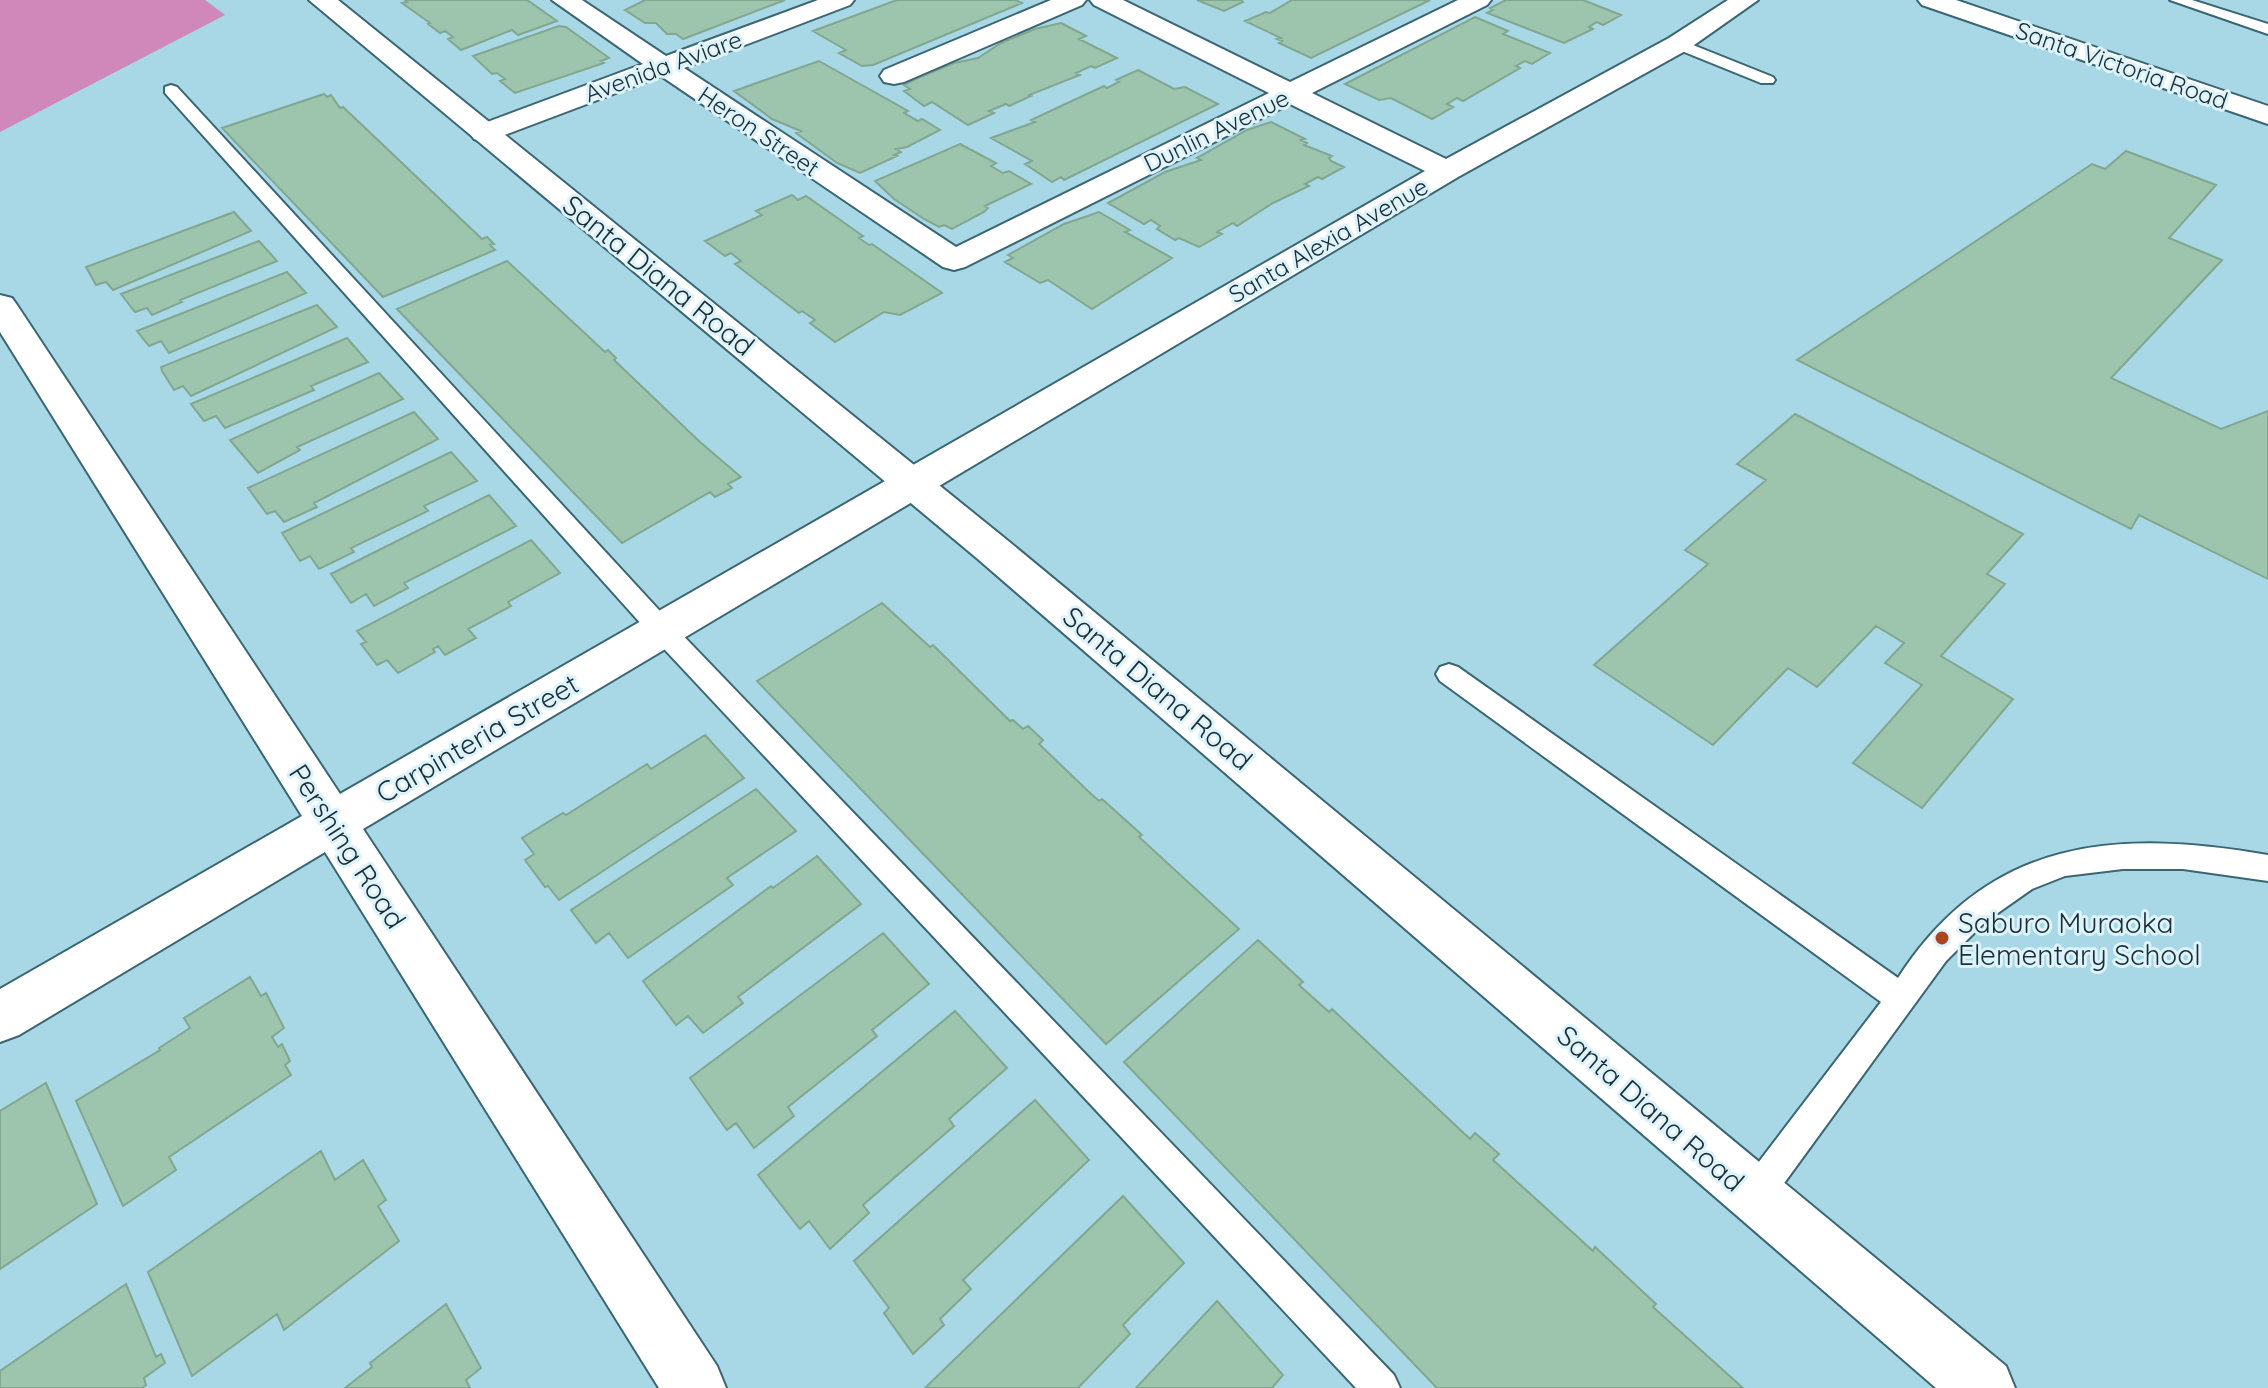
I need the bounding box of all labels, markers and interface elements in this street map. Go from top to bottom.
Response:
street label: Santa Victoria Road [2012,15,2232,115]
street label: Avenida Aviare [580,24,746,108]
street label: Heron Street [693,79,825,183]
street label: Dunlin Avenue [1138,82,1294,178]
street label: Santa Alexia Avenue [1223,171,1433,309]
street label: Santa Diana Road [556,187,762,363]
street label: Santa Diana Road [1056,599,1260,777]
street label: Carpinteria Street [369,666,585,810]
street label: Pershing Road [282,757,414,935]
place label: Saburo Muraoka Elementary School [1958,905,2201,972]
marker: Saburo Muraoka Elementary School [1933,929,1951,947]
street label: Santa Diana Road [1550,1017,1752,1199]

